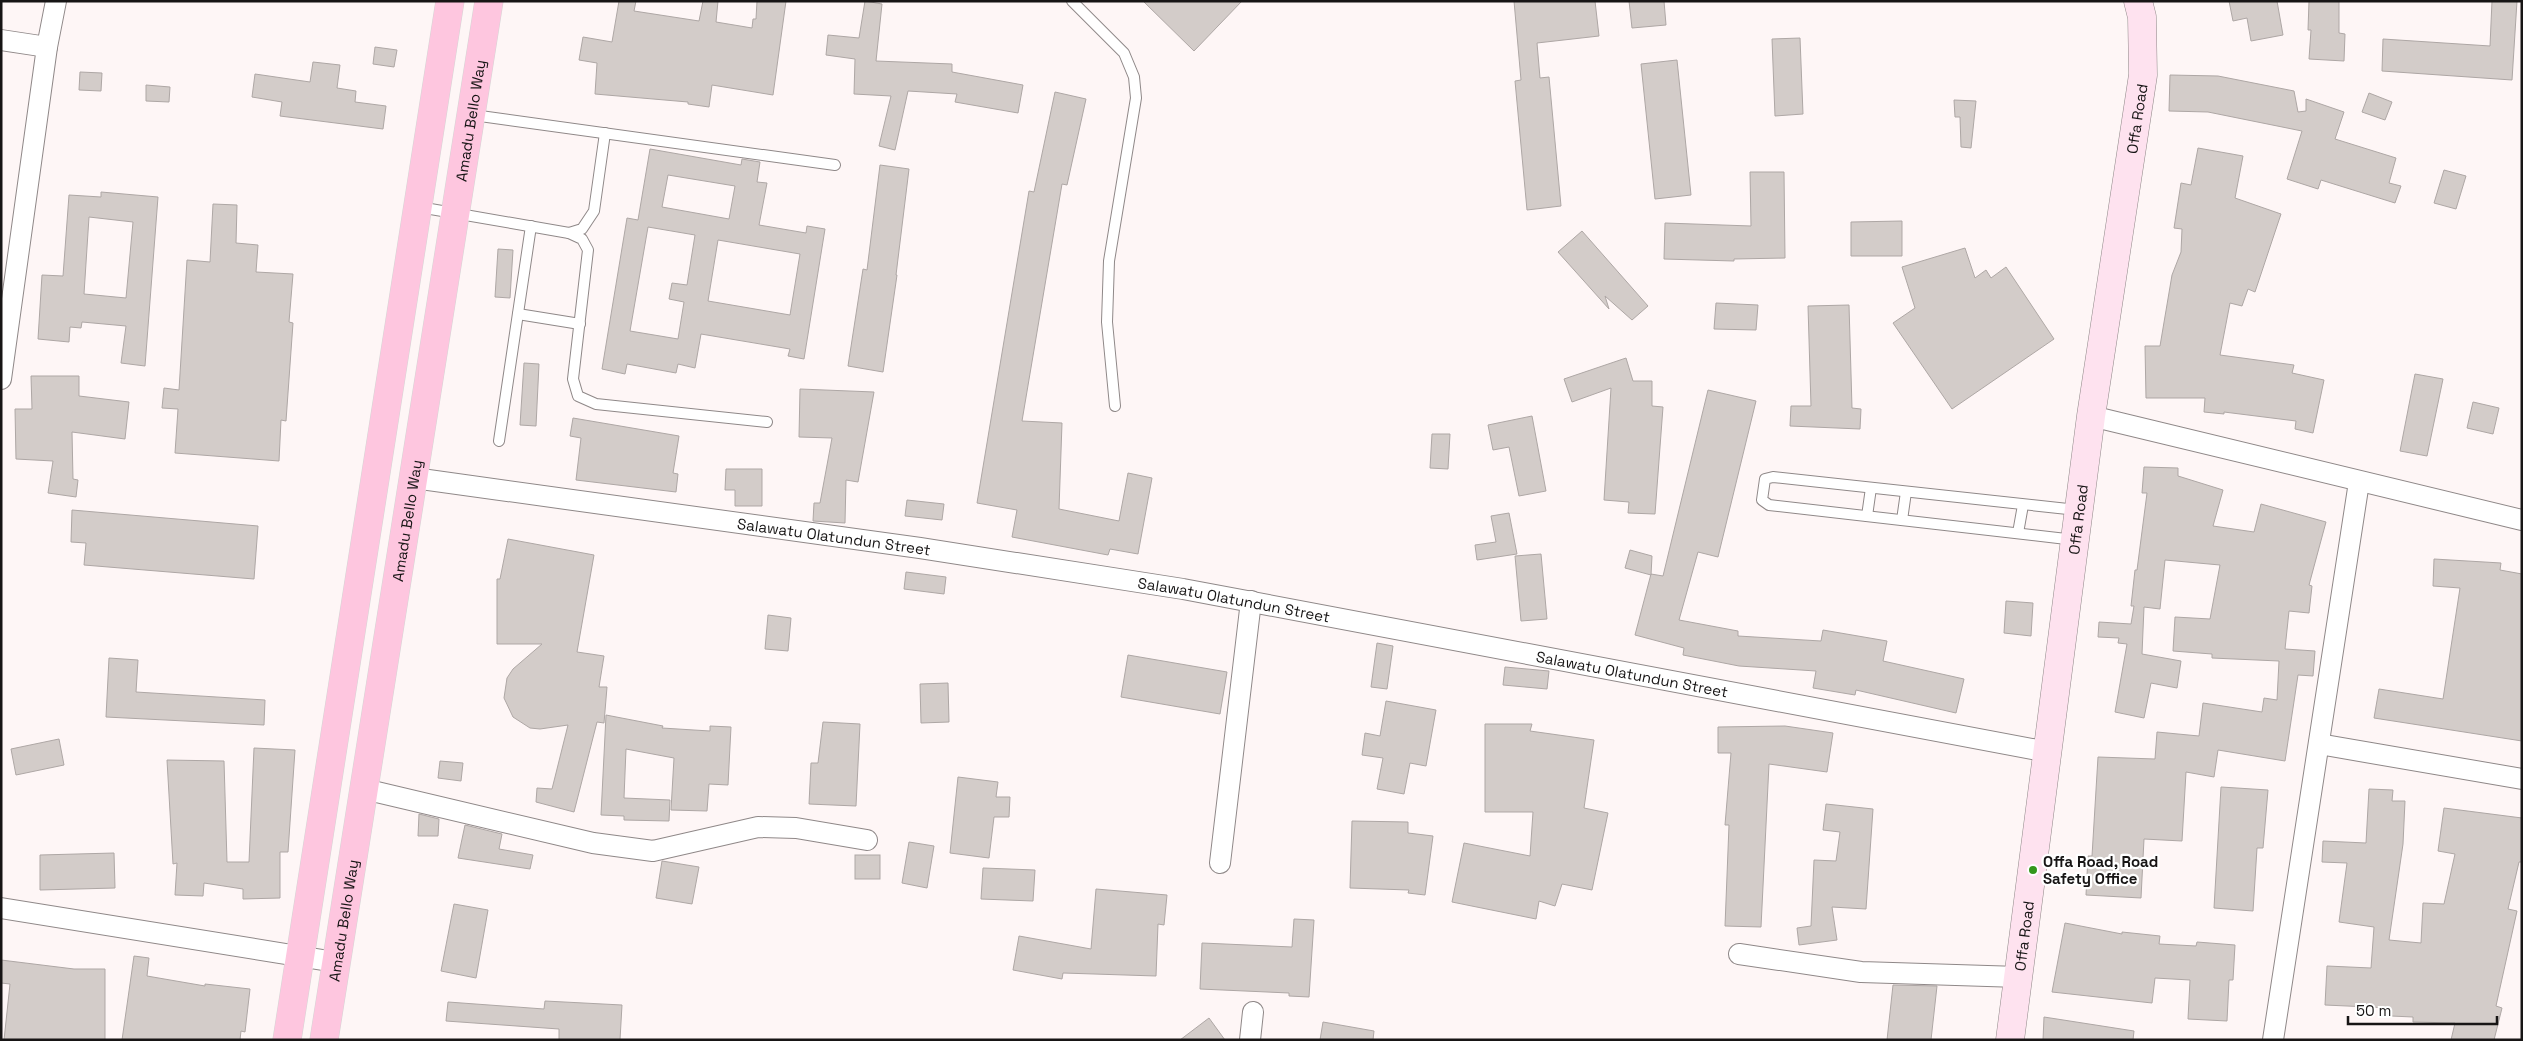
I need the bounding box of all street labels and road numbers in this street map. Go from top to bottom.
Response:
street label: Amadu Bello Way [451,58,489,183]
street label: Offa Road [2122,82,2151,155]
street label: Amadu Bello Way [387,458,426,583]
street label: Offa Road [2064,483,2092,556]
street label: Salawatu Olatundun Street [736,513,932,559]
street label: Salawatu Olatundun Street [1137,573,1332,626]
street label: Salawatu Olatundun Street [1535,646,1730,701]
street label: Amadu Bello Way [324,858,362,983]
street label: Offa Road [2010,900,2037,972]

